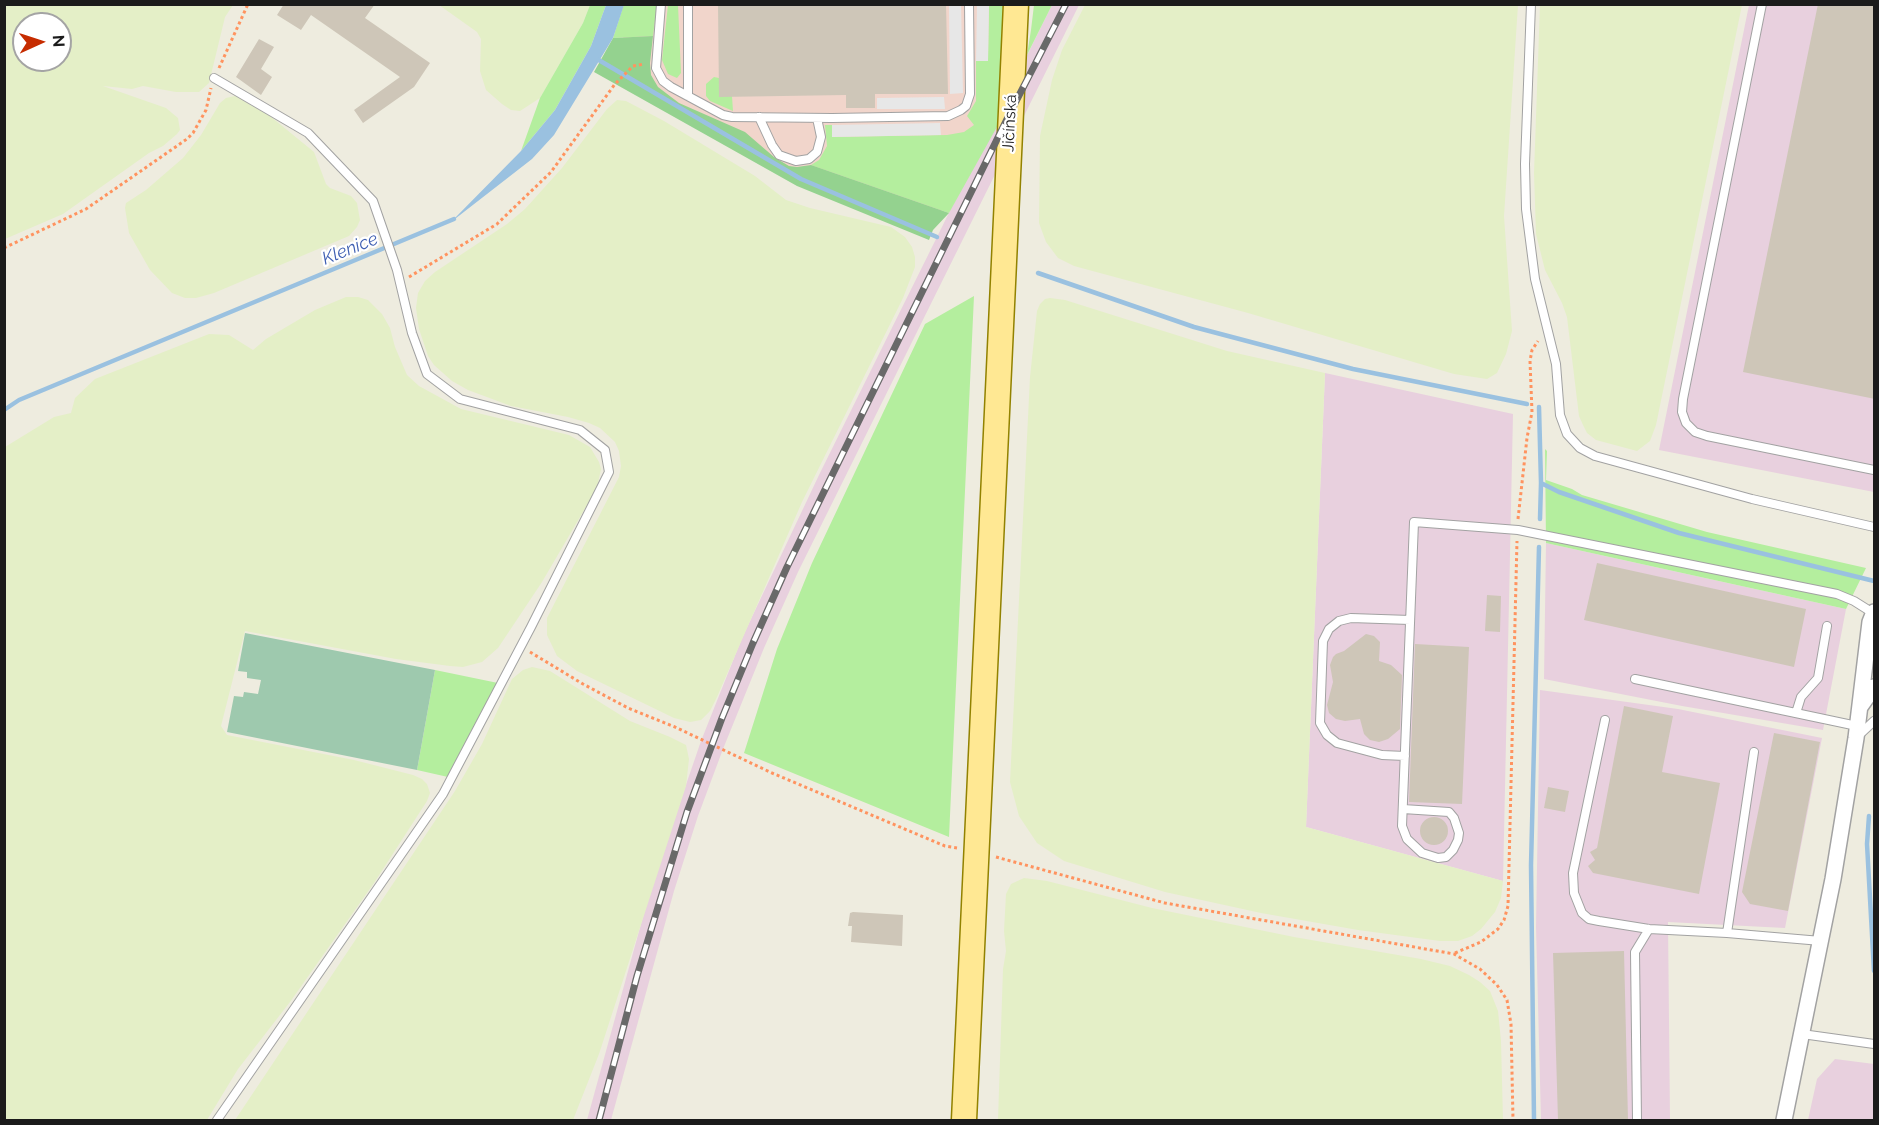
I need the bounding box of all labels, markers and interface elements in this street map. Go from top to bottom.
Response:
north arrow [12,12,72,72]
text: N [49,35,68,48]
street label: Jičínská [999,94,1021,152]
water label: Klenice [319,228,381,270]

